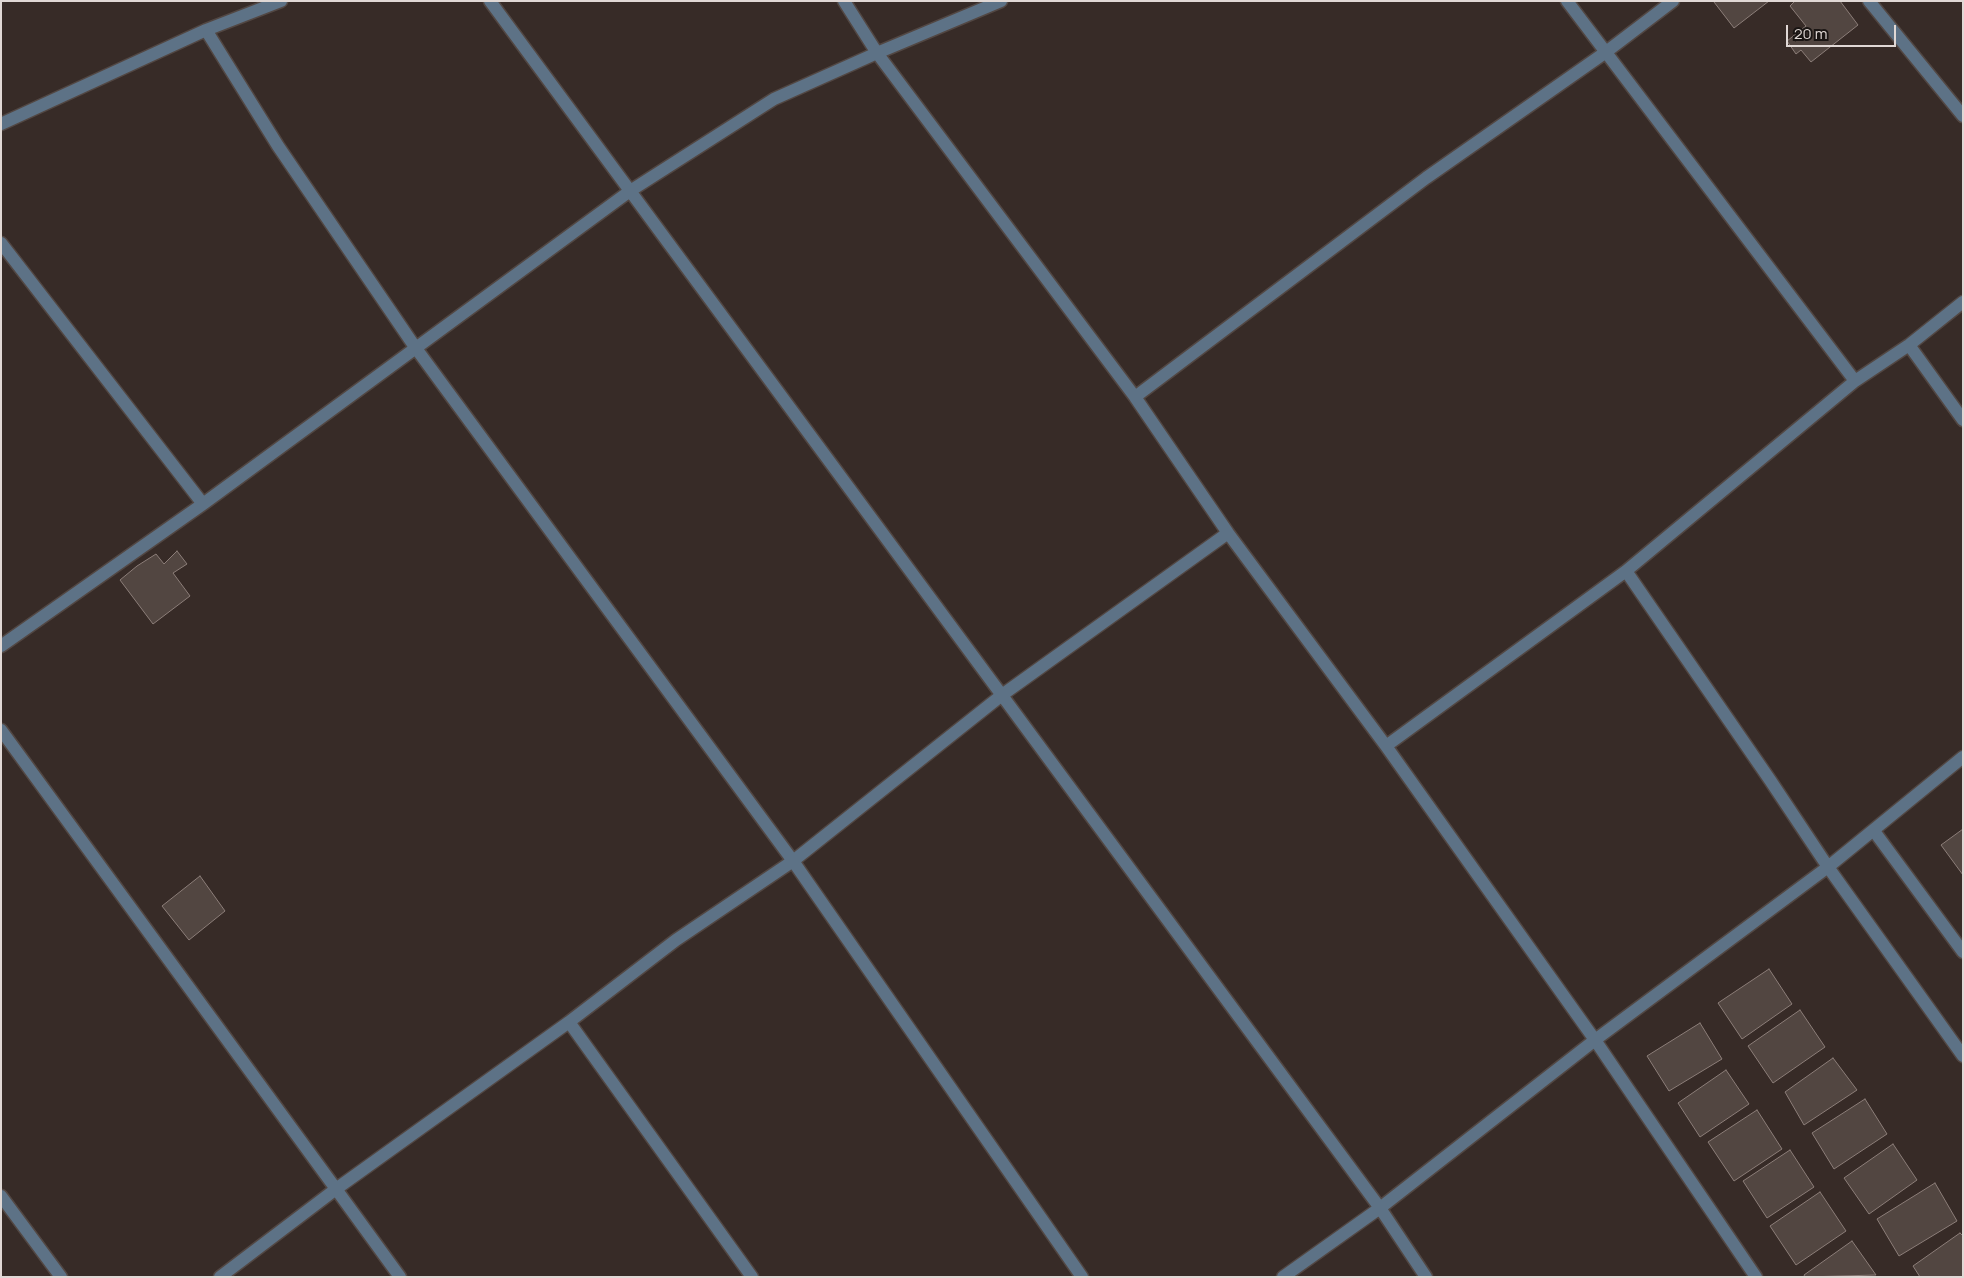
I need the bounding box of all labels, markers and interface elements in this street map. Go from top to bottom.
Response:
scale bar [1789,15,1899,47]
text: 20 m [1794,23,1827,44]

